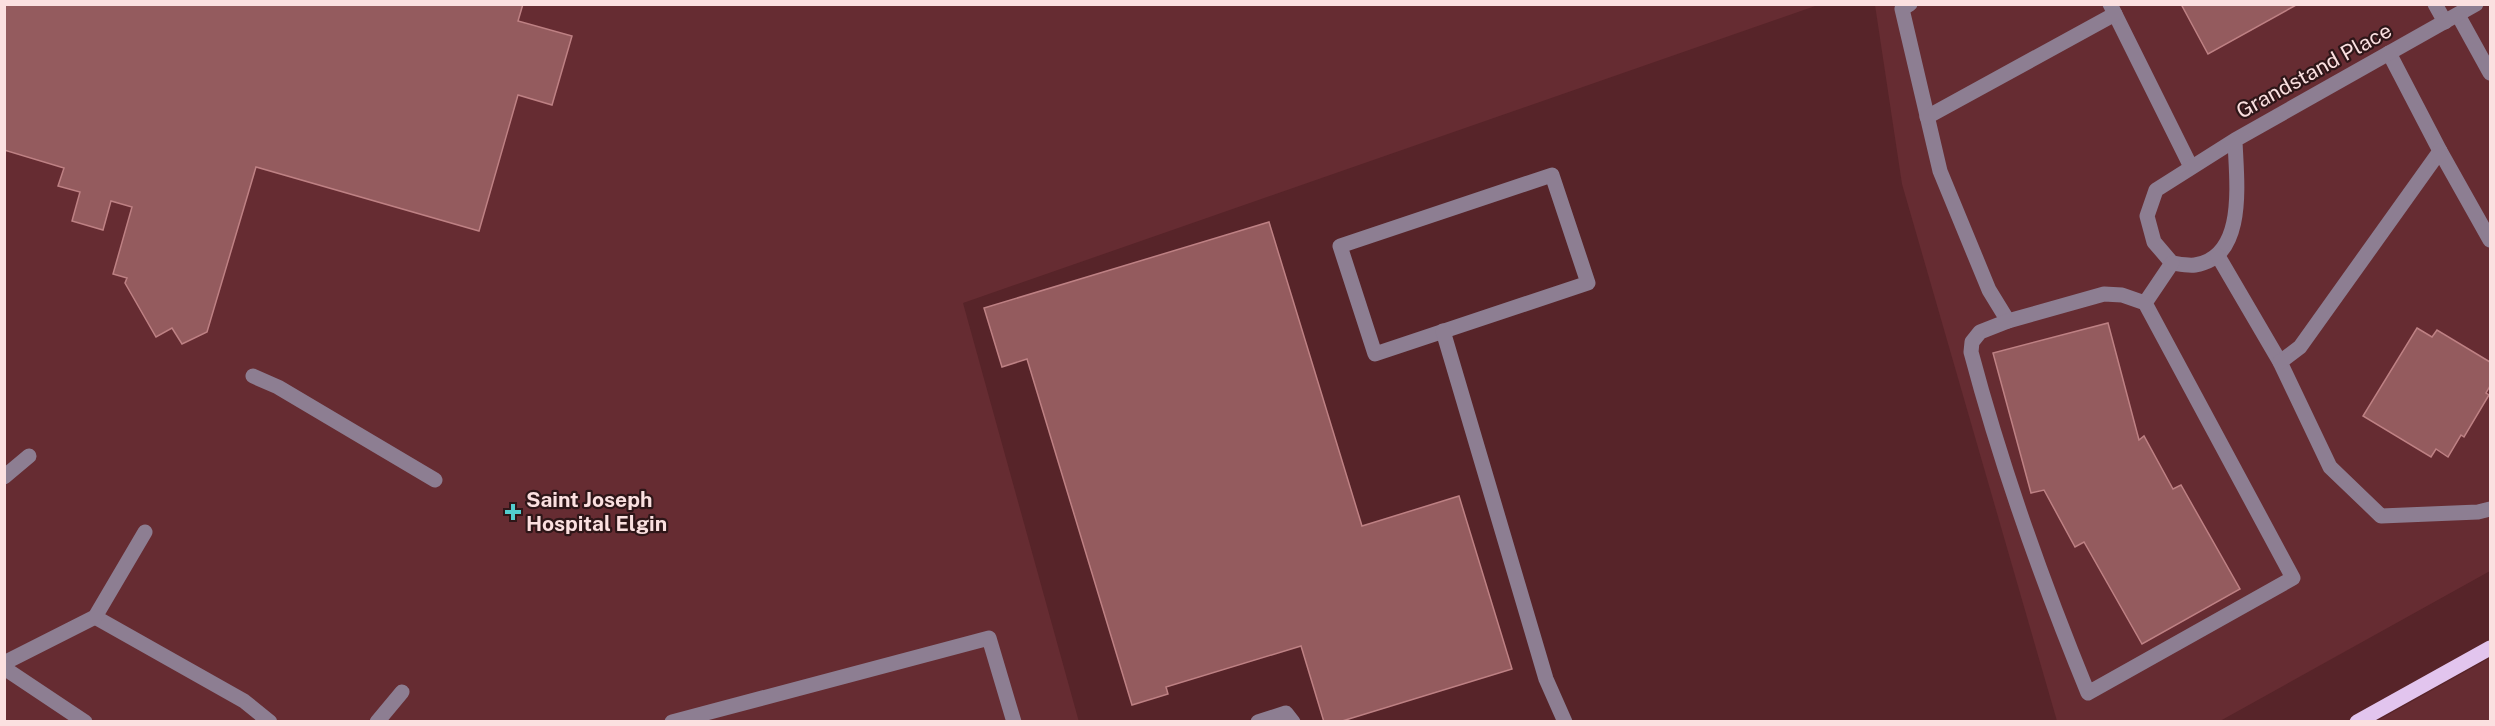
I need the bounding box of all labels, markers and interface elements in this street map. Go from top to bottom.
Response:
street label: Grandstand Place [2232,17,2396,124]
place label: Saint Joseph Hospital Elgin [526,487,667,536]
marker: Saint Joseph Hospital Elgin [504,503,522,521]

